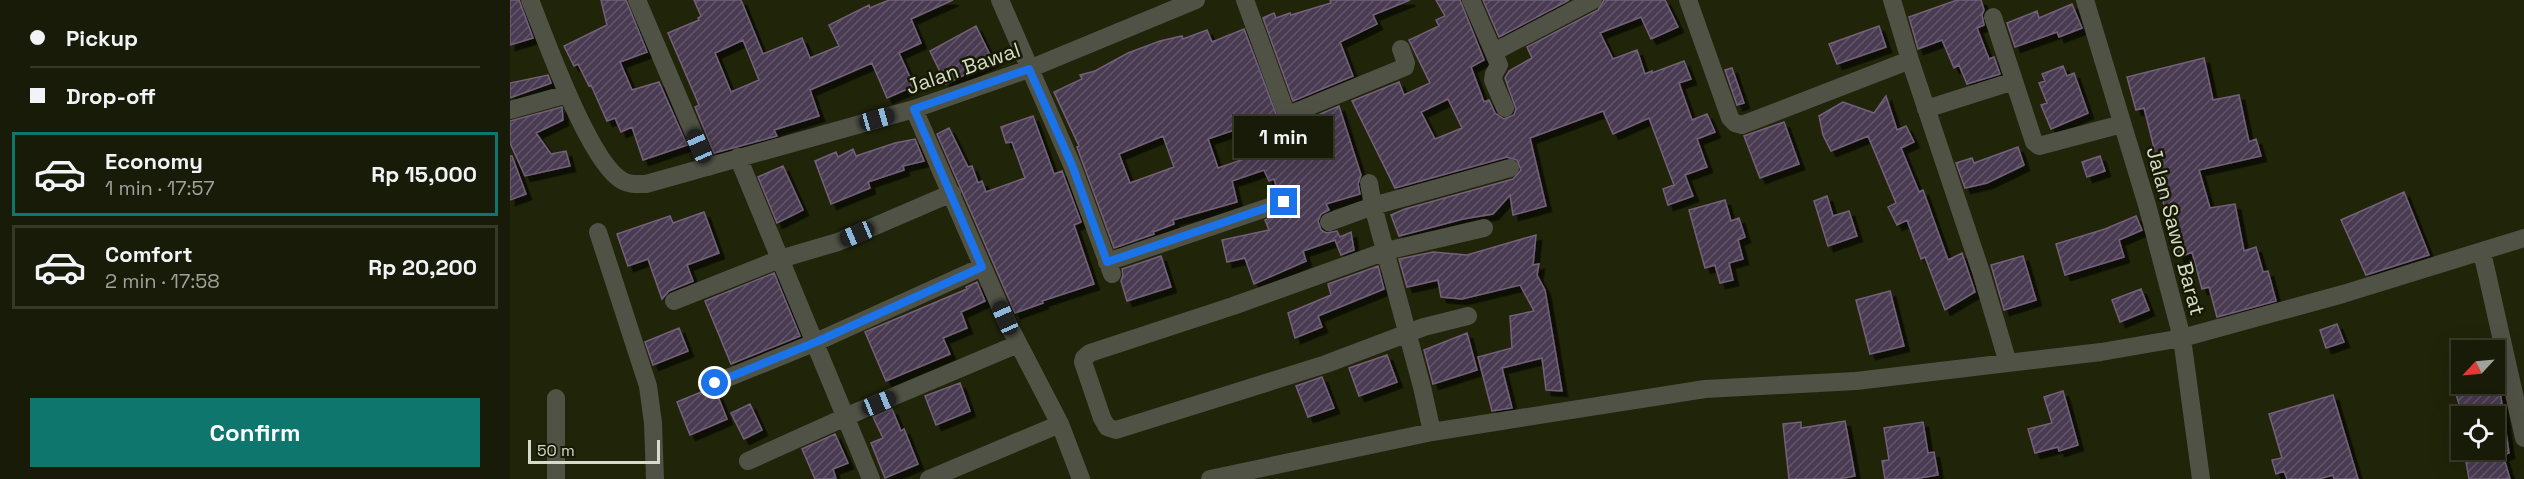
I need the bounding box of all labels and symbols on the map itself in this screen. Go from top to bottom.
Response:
street label: Jalan Bawal [902,36,1024,100]
car [857,105,897,133]
callout: 1 min [1234,115,1334,157]
car [683,126,715,166]
street label: Jalan Sawo Barat [2140,144,2212,318]
route end [1270,188,1297,215]
car [837,219,877,249]
car [989,298,1021,338]
north arrow [2451,340,2505,394]
route start [701,369,728,396]
car [859,388,899,418]
scale bar [528,437,660,464]

